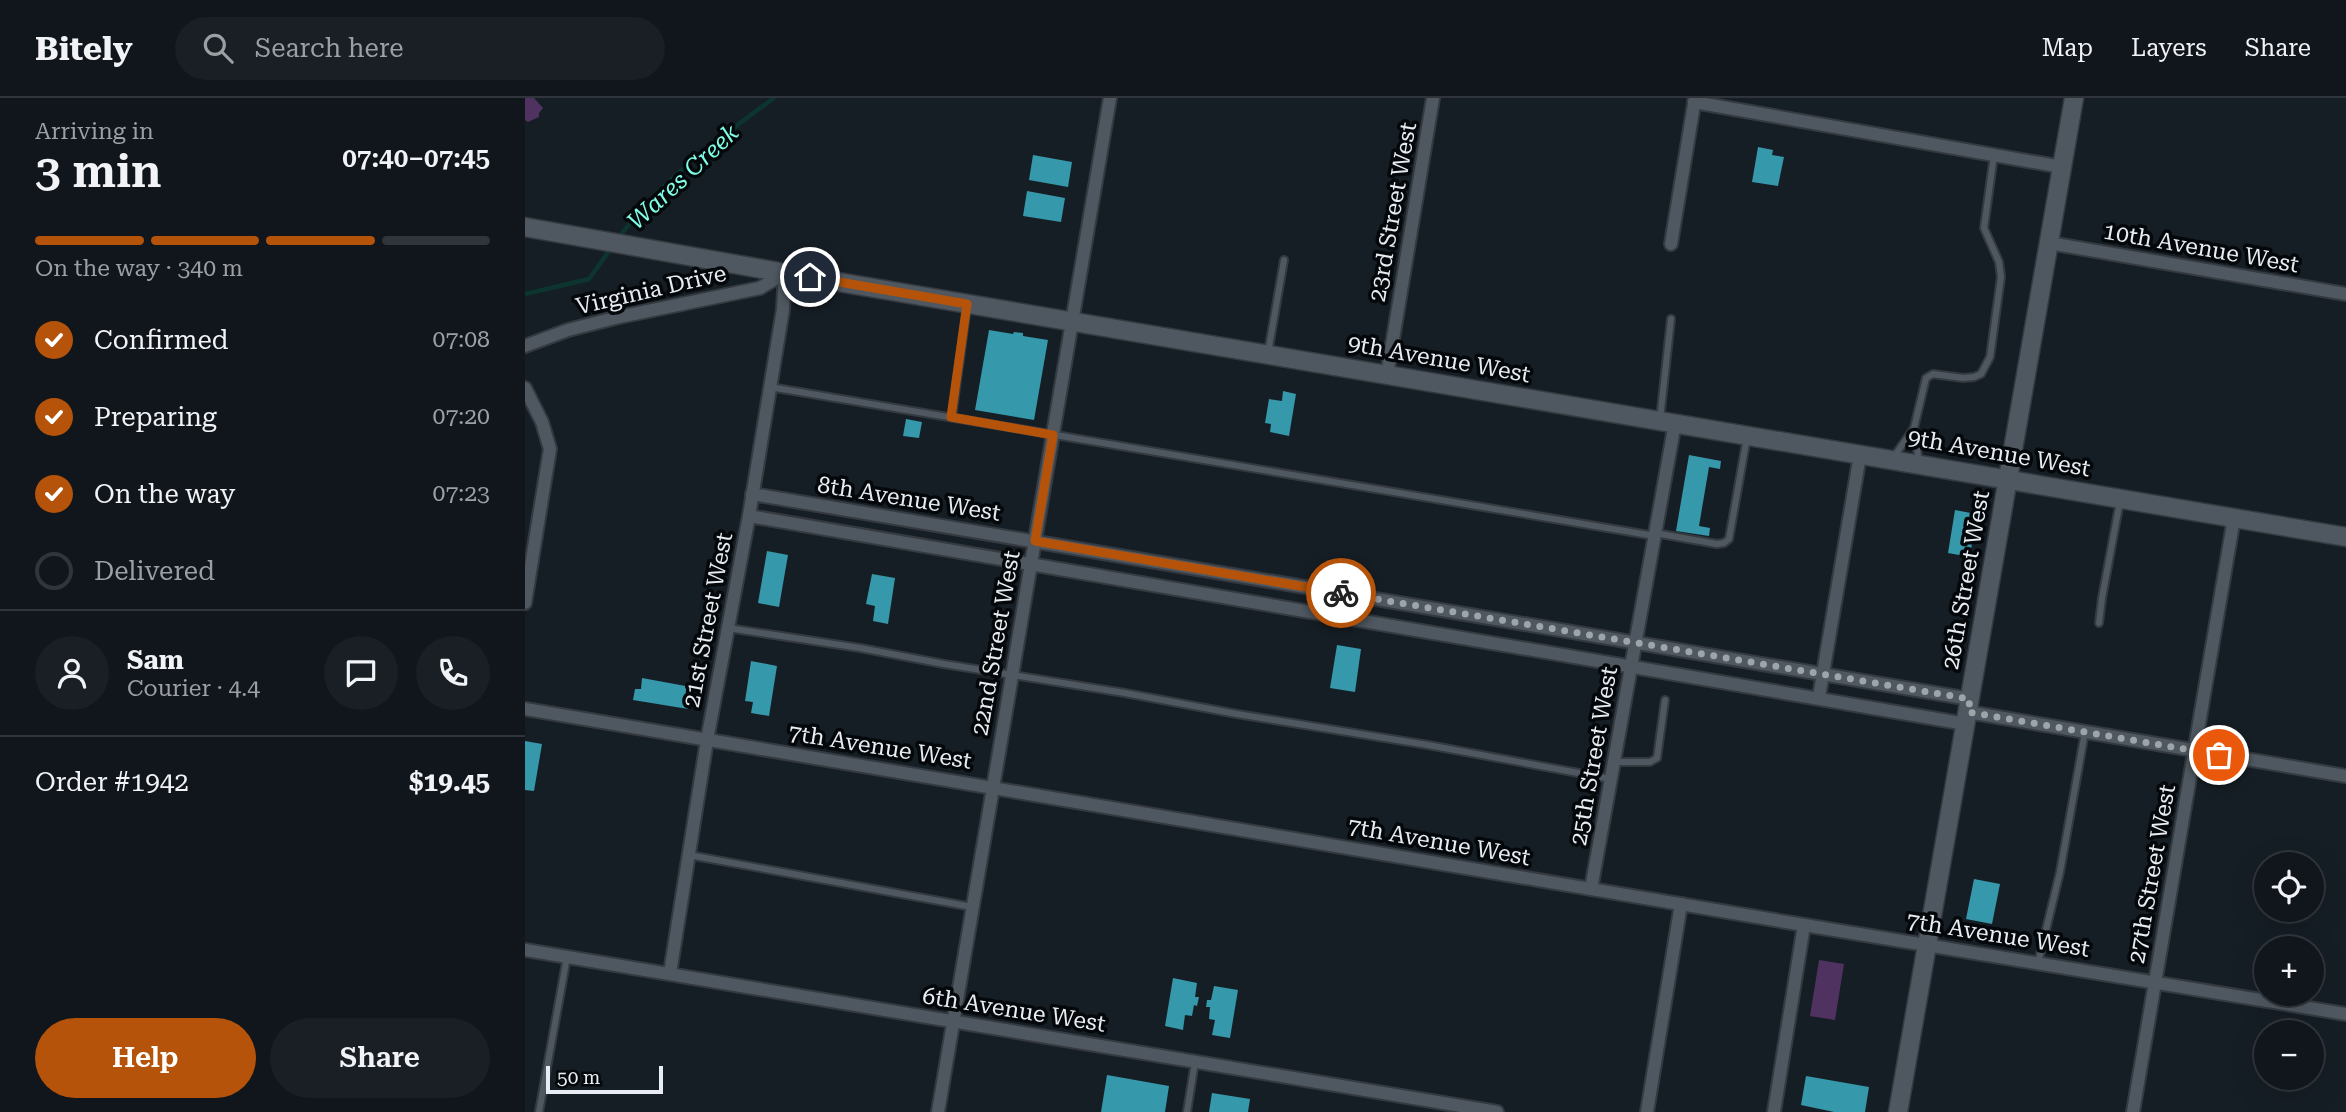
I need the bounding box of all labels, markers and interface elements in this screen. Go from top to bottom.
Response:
search box [175,17,665,80]
text: Bitely [35,29,133,68]
icon: search [199,29,237,67]
text: Search here [255,33,404,63]
text: Map [2042,34,2093,62]
text: Layers [2131,34,2207,62]
text: Share [2245,34,2311,62]
text: Arriving in [35,118,154,145]
water label: Wares Creek [622,119,744,235]
street label: 23rd Street West [1364,120,1422,304]
text: 07:40–07:45 [342,143,490,173]
text: 3 min [35,144,162,198]
street label: 10th Avenue West [2101,218,2301,279]
pin [780,247,840,307]
text: On the way · 340 m [35,255,243,282]
icon: home [791,258,829,296]
street label: Virginia Drive [573,260,729,320]
icon: check [35,321,73,359]
text: Confirmed [94,325,229,355]
text: 07:08 [433,326,490,353]
street label: 9th Avenue West [1346,330,1533,388]
icon: check [35,398,73,436]
text: Preparing [94,402,217,432]
text: 07:20 [433,403,490,430]
street label: 9th Avenue West [1906,424,2093,482]
street label: 8th Avenue West [816,471,1003,527]
icon: check [35,475,73,513]
text: On the way [94,479,235,509]
text: 07:23 [433,480,490,507]
street label: 26th Street West [1937,488,1995,672]
street label: 21st Street West [678,530,738,710]
street label: 22nd Street West [966,548,1026,738]
text: Delivered [94,556,215,586]
courier [1306,558,1376,628]
icon: bike [1322,574,1360,612]
button: person [35,636,109,710]
button: chat [324,636,398,710]
button: phone [416,636,490,710]
text: Sam [127,645,184,675]
street label: 25th Street West [1565,664,1623,848]
text: Courier · 4.4 [127,675,260,702]
street label: 7th Avenue West [787,719,974,775]
pin [2189,725,2249,785]
icon: bag [2200,736,2238,774]
text: Order #1942 [35,767,189,797]
text: $19.45 [409,767,490,797]
street label: 27th Street West [2123,782,2181,966]
street label: 7th Avenue West [1346,813,1533,871]
map controls [2254,852,2324,1090]
button: locate [2254,852,2324,922]
street label: 7th Avenue West [1905,907,2092,963]
button: + [2254,936,2324,1006]
street label: 6th Avenue West [921,982,1108,1038]
button: Help [35,1018,256,1098]
button: Share [270,1018,490,1098]
button: − [2254,1020,2324,1090]
scale bar [546,1063,663,1095]
text: 50 m [557,1066,600,1089]

